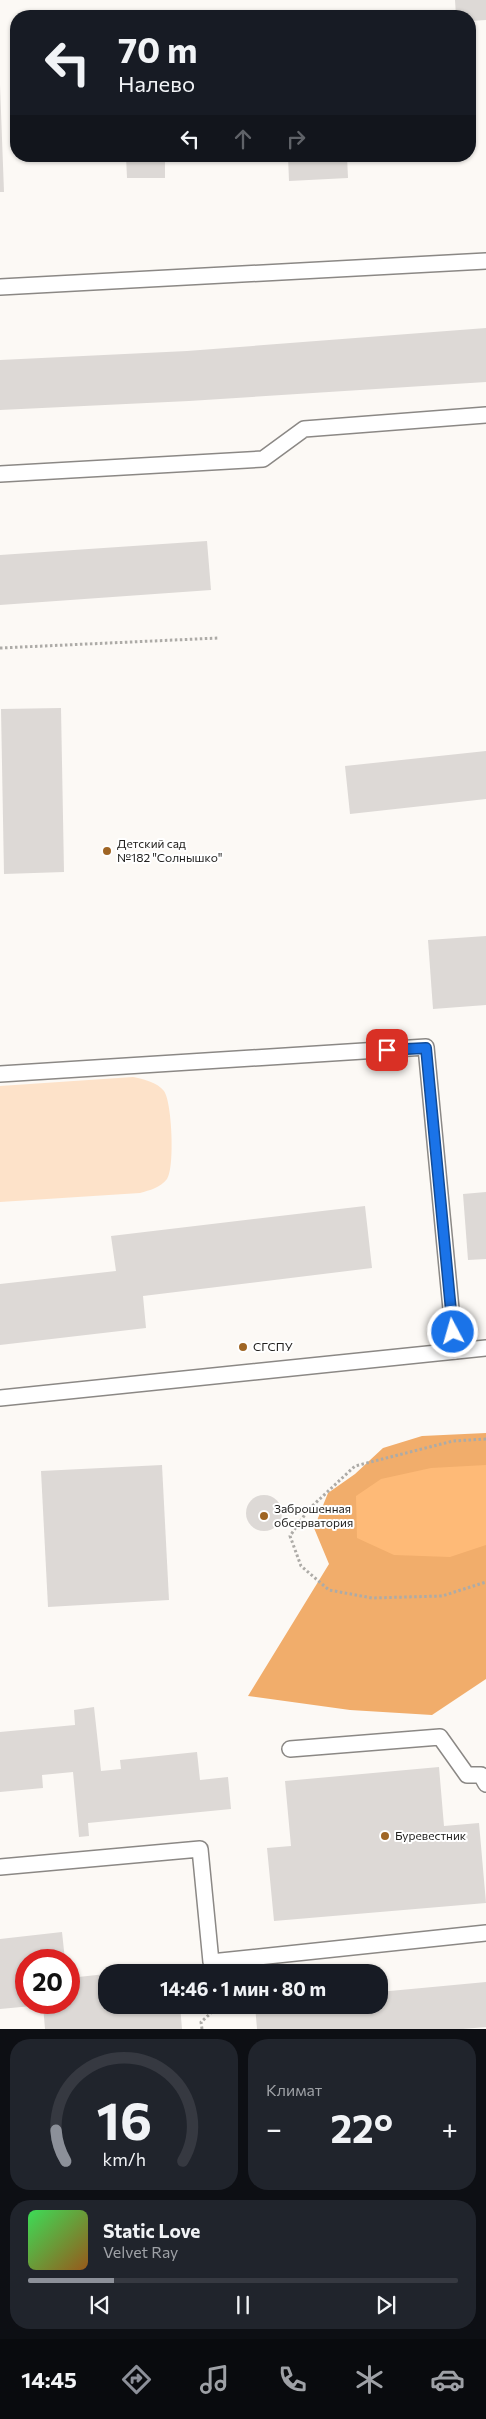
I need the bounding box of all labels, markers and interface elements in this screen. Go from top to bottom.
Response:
text: 70 m [118,27,198,70]
icon: left [35,30,100,95]
text: Налево [118,70,195,97]
icon: left [176,125,204,153]
icon: ahead [229,125,257,153]
icon: right [282,125,310,153]
place label: Детский сад №182 "Солнышко" [117,836,222,864]
marker: Детский сад №182 "Солнышко" [101,845,113,857]
pin [366,1029,408,1071]
icon: arrive [373,1036,401,1064]
position arrow [426,1305,478,1357]
place label: СГСПУ [253,1339,293,1353]
marker: СГСПУ [237,1341,249,1353]
place label: Заброшенная обсерватория [274,1501,353,1529]
marker: Заброшенная обсерватория [258,1510,270,1522]
place label: Буревестник [395,1828,467,1842]
marker: Буревестник [379,1830,391,1842]
speed limit sign: 20 [15,1949,80,2014]
text: 14:46 · 1 мин · 80 m [160,1977,326,2000]
text: Климат [266,2080,322,2099]
text: 16 [96,2087,152,2151]
text: 22° [330,2104,393,2151]
text: − [266,2111,282,2145]
text: + [442,2111,458,2145]
text: km/h [102,2148,146,2170]
text: Static Love [103,2219,200,2242]
text: Velvet Ray [103,2242,178,2261]
icon: previous [86,2291,114,2319]
icon: pause [229,2291,257,2319]
icon: next [372,2291,400,2319]
icon: directions [119,2362,154,2397]
icon: music [197,2362,232,2397]
icon: phone [275,2362,310,2397]
icon: climate [352,2362,387,2397]
icon: car [430,2362,465,2397]
text: 14:45 [21,2366,77,2393]

